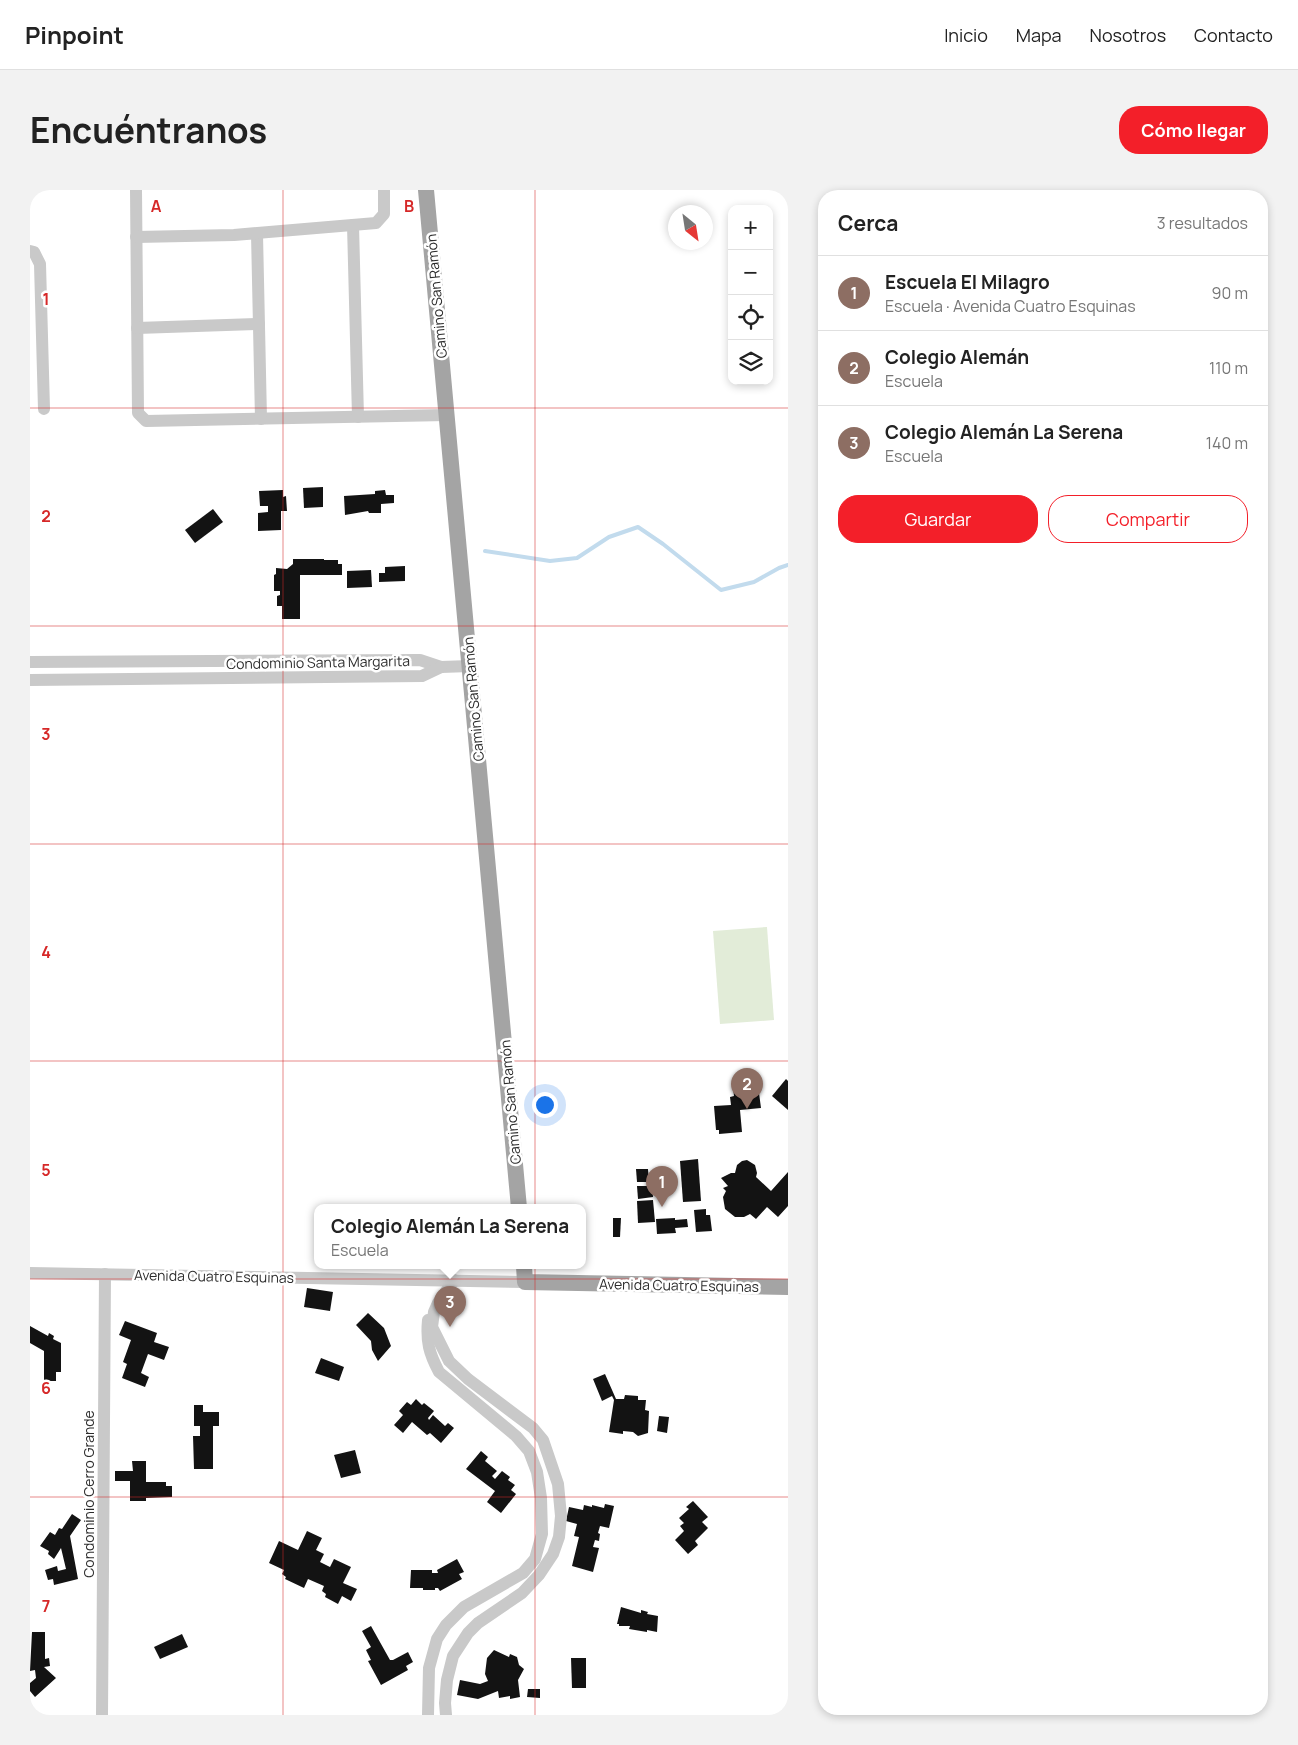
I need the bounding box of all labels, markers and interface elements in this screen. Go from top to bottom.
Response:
text: Pinpoint [25,18,124,51]
text: Inicio [944,23,988,47]
text: Mapa [1016,23,1062,47]
text: Nosotros [1090,23,1166,47]
text: Contacto [1194,23,1273,47]
text: Encuéntranos [30,106,267,154]
button: Cómo llegar [1119,106,1268,154]
text: A [151,195,162,217]
text: B [404,195,414,217]
north arrow [668,205,713,250]
map controls [728,205,773,385]
button: + [728,205,773,250]
text: Cerca [838,209,898,237]
text: 3 resultados [1157,212,1248,234]
street label: Camino San Ramón [421,233,451,359]
button: − [728,250,773,295]
text: Escuela El Milagro [885,269,1050,295]
text: 1 [850,282,858,304]
text: 90 m [1212,282,1248,304]
text: 1 [42,288,50,310]
button: locate [728,295,773,340]
text: Escuela · Avenida Cuatro Esquinas [885,295,1136,317]
button: layers [728,340,773,385]
text: Colegio Alemán [885,344,1029,370]
text: 2 [849,357,859,379]
text: 110 m [1209,357,1248,379]
text: Escuela [885,370,943,392]
text: Colegio Alemán La Serena [885,419,1123,445]
text: 3 [849,432,859,454]
text: 140 m [1206,432,1248,454]
text: Escuela [885,445,943,467]
button: Guardar [838,495,1038,543]
button: Compartir [1048,495,1248,543]
text: 2 [41,505,51,527]
street label: Camino San Ramón [458,636,488,762]
street label: Condominio Santa Margarita [226,651,410,673]
text: 3 [41,723,51,745]
text: 4 [41,941,51,963]
street label: Camino San Ramón [495,1039,525,1165]
pin: 2 [731,1068,763,1109]
your location [532,1092,558,1118]
text: 5 [41,1159,51,1181]
pin: 1 [646,1166,678,1207]
popup [314,1204,586,1269]
text: Colegio Alemán La Serena [331,1213,569,1239]
text: Escuela [331,1239,389,1261]
street label: Avenida Cuatro Esquinas [134,1265,294,1287]
street label: Avenida Cuatro Esquinas [599,1274,759,1296]
pin: 3 [434,1286,466,1327]
text: 6 [41,1377,51,1399]
street label: Condominio Cerro Grande [79,1410,98,1578]
text: 7 [42,1595,50,1617]

